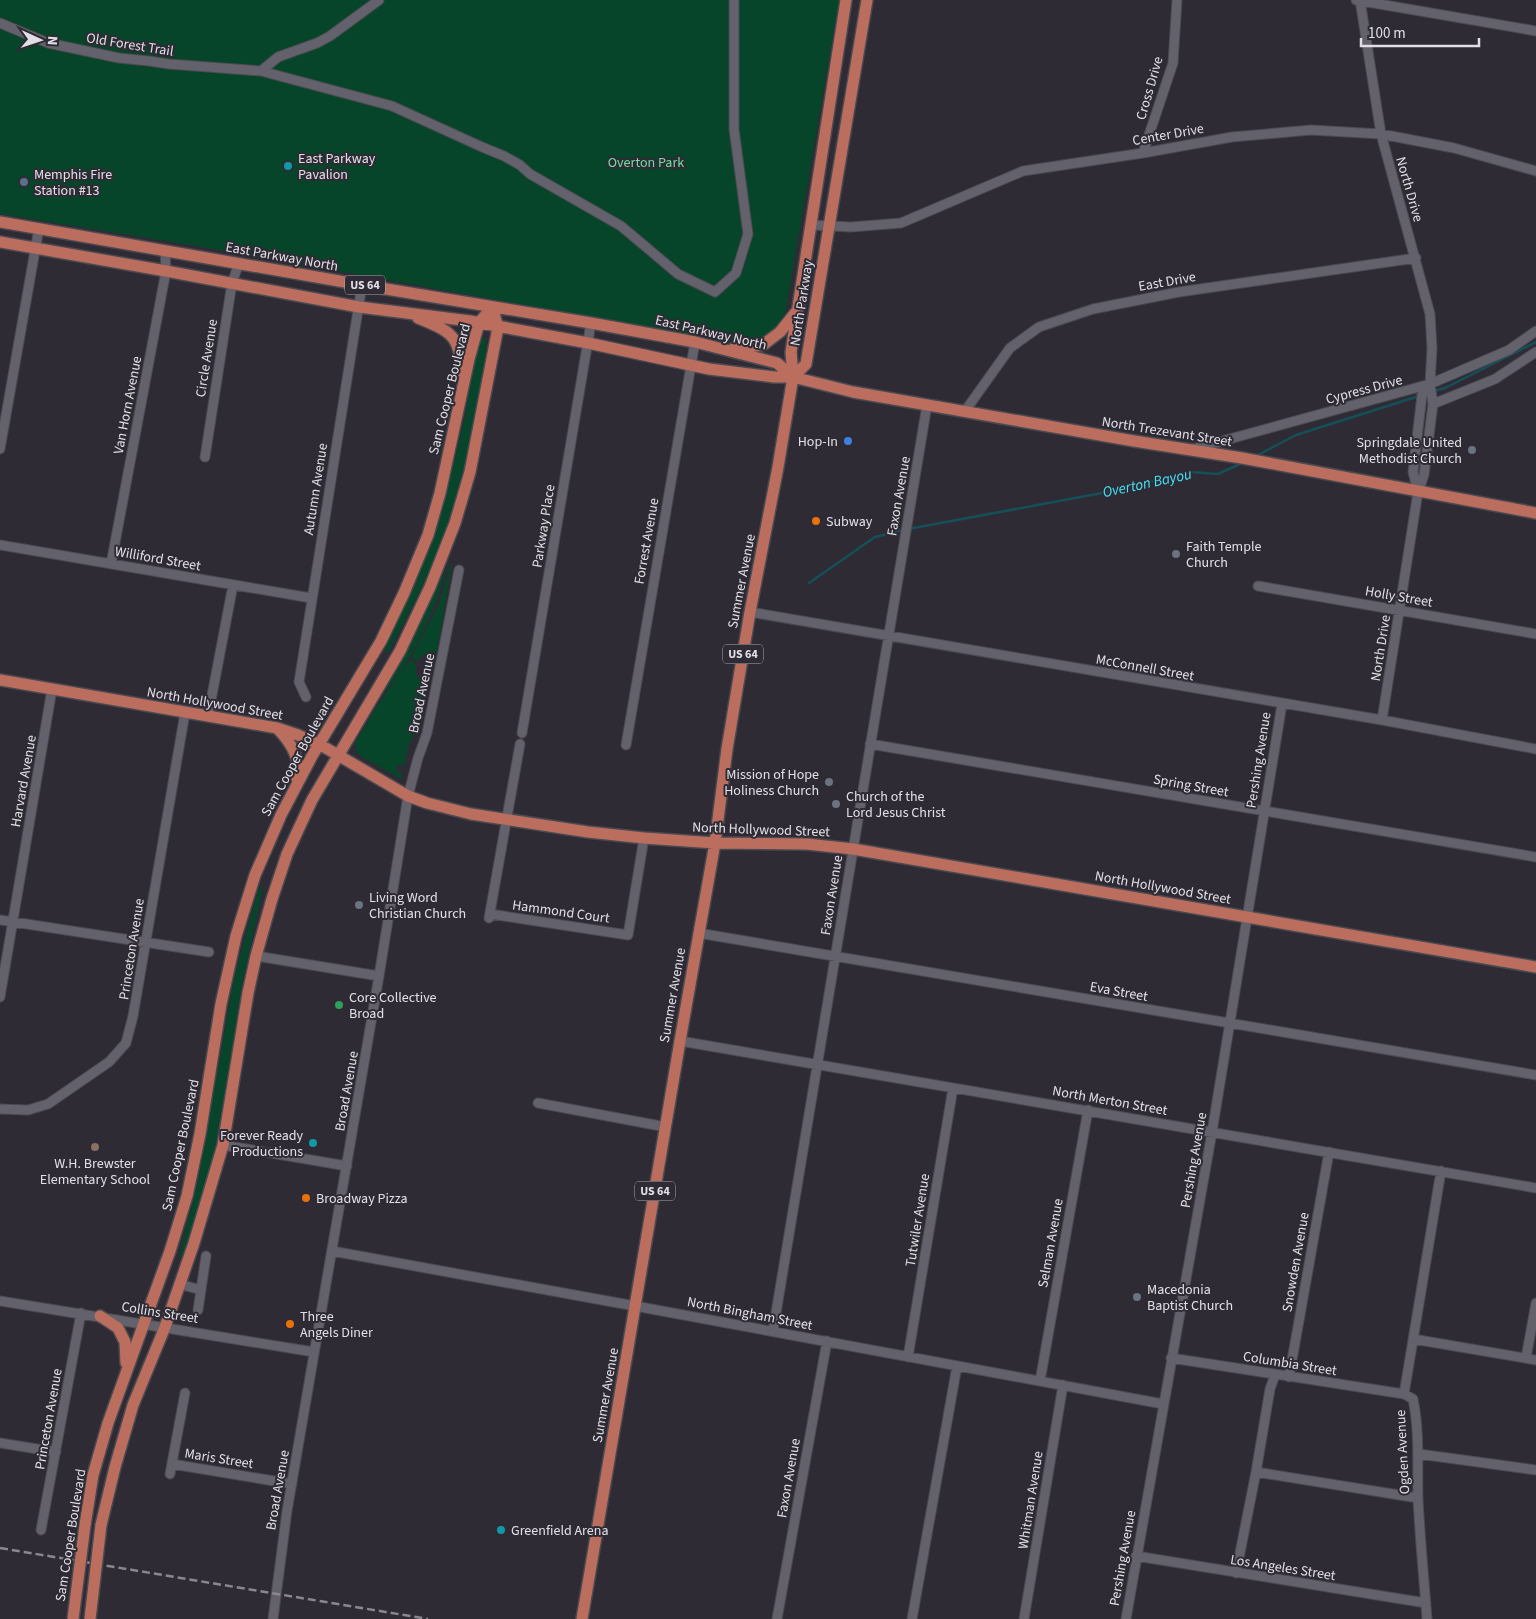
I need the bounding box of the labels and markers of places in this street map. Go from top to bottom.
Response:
place label: East Parkway Pavalion [298,149,376,185]
marker: East Parkway Pavalion [282,160,294,172]
place label: Memphis Fire Station #13 [34,165,112,201]
marker: Memphis Fire Station #13 [18,176,30,188]
place label: Hop-In [798,432,838,452]
place label: Springdale United Methodist Church [1356,433,1462,469]
marker: Hop-In [842,435,854,447]
marker: Springdale United Methodist Church [1466,444,1478,456]
place label: Subway [826,512,873,532]
marker: Subway [810,515,822,527]
place label: Faith Temple Church [1186,537,1262,573]
marker: Faith Temple Church [1170,548,1182,560]
place label: Mission of Hope Holiness Church [724,765,819,801]
marker: Mission of Hope Holiness Church [823,776,835,788]
place label: Church of the Lord Jesus Christ [846,787,946,823]
marker: Church of the Lord Jesus Christ [830,798,842,810]
place label: Living Word Christian Church [369,888,466,924]
marker: Living Word Christian Church [353,899,365,911]
place label: Core Collective Broad [349,988,437,1024]
marker: Core Collective Broad [333,999,345,1011]
place label: Forever Ready Productions [220,1126,303,1162]
marker: Forever Ready Productions [307,1137,319,1149]
marker: W.H. Brewster Elementary School [89,1141,101,1153]
place label: W.H. Brewster Elementary School [40,1154,151,1190]
place label: Broadway Pizza [316,1189,408,1209]
marker: Broadway Pizza [300,1192,312,1204]
place label: Macedonia Baptist Church [1147,1280,1233,1316]
marker: Macedonia Baptist Church [1131,1291,1143,1303]
place label: Three Angels Diner [300,1307,373,1343]
marker: Three Angels Diner [284,1318,296,1330]
place label: Greenfield Arena [511,1521,609,1541]
marker: Greenfield Arena [495,1524,507,1536]

